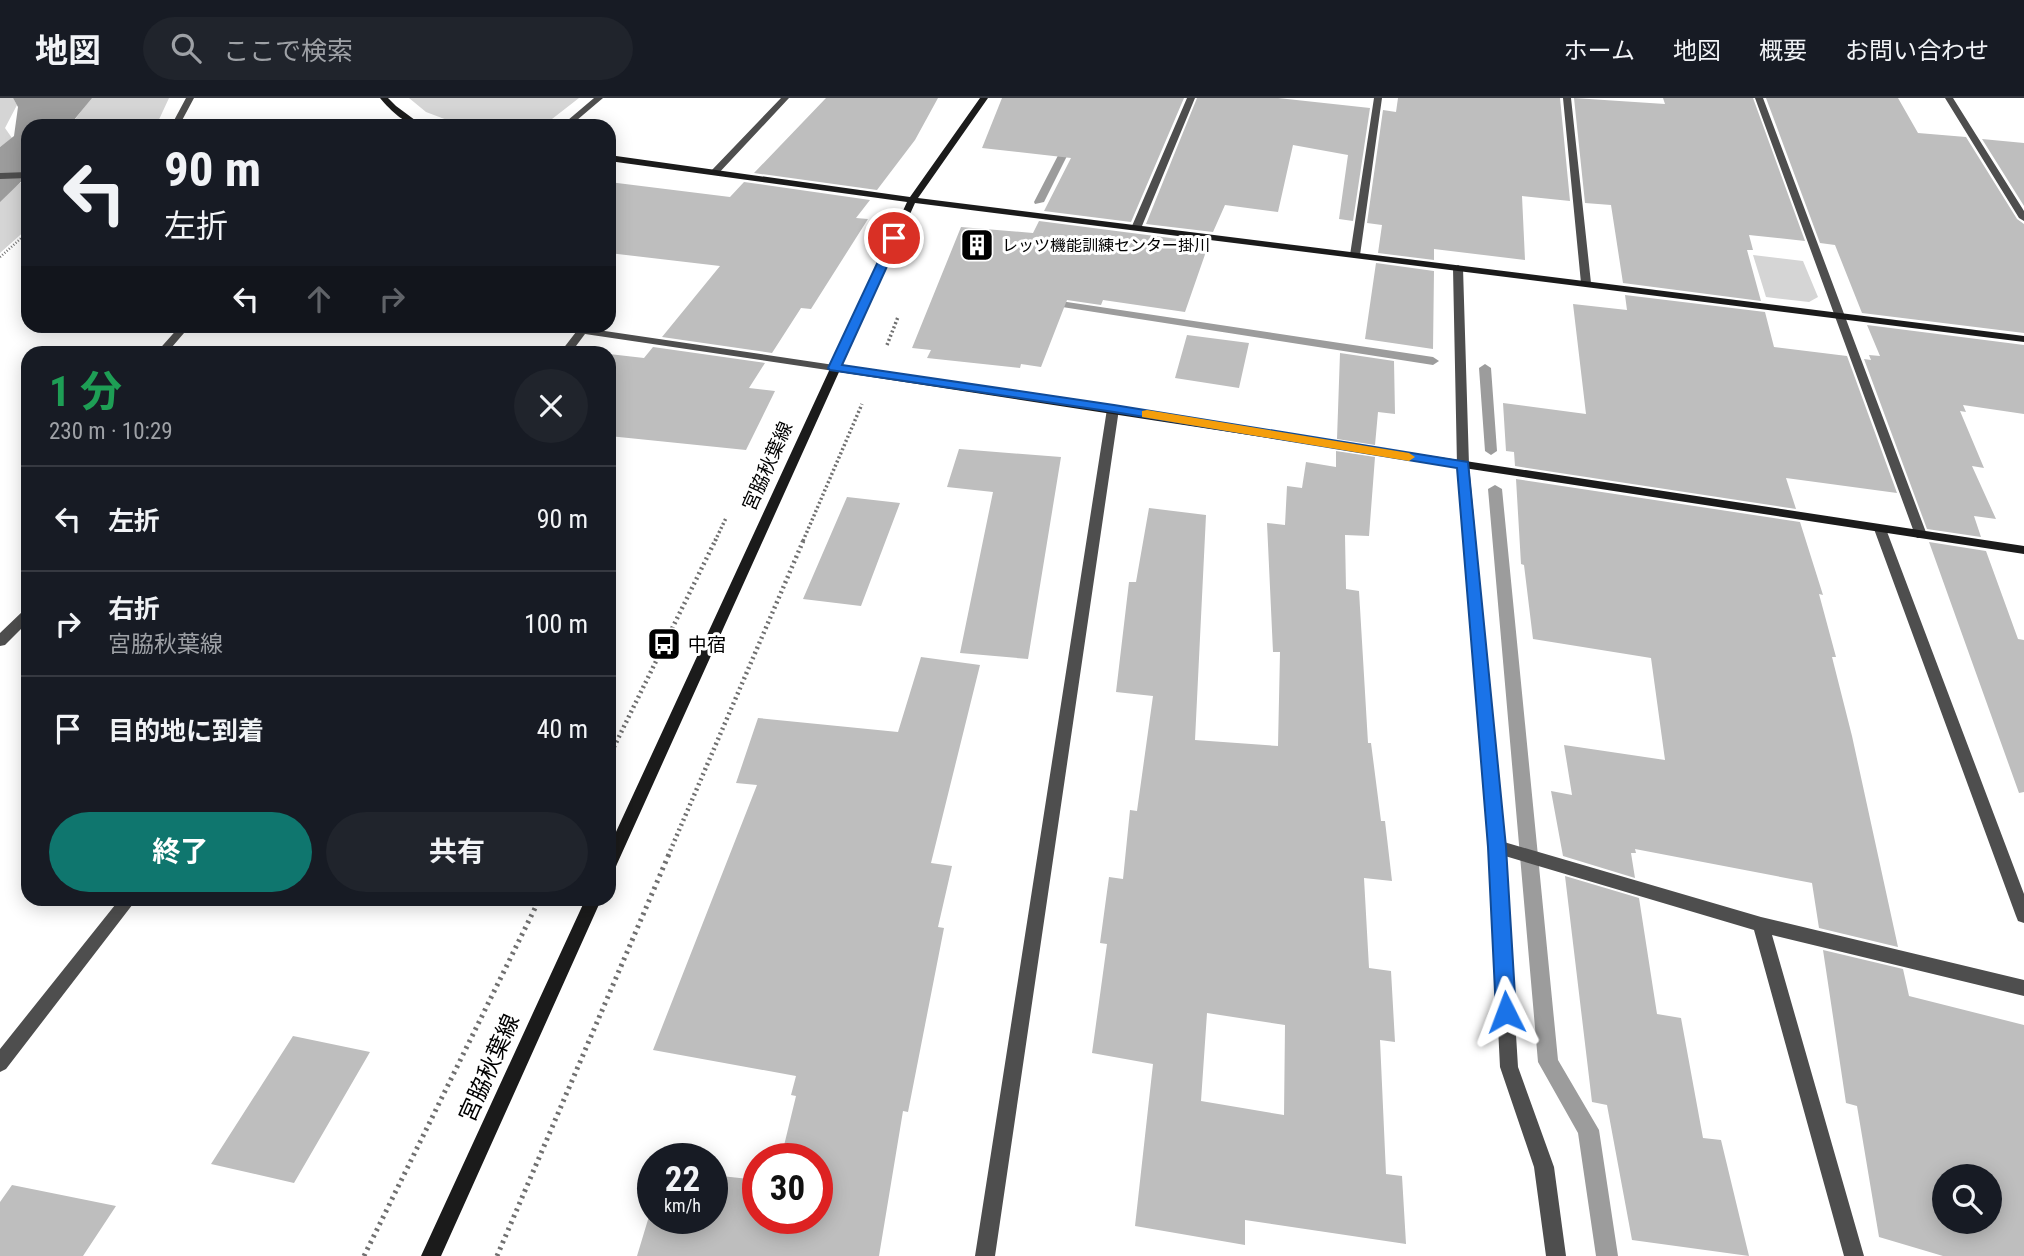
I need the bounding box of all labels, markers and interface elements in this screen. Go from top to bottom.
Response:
search box [143,17,633,80]
icon: search [167,29,205,67]
text: 地図 [35,31,101,70]
text: ここで検索 [223,36,353,66]
text: ホーム [1564,37,1635,65]
text: 地図 [1673,37,1721,65]
text: 概要 [1759,37,1807,65]
text: お問い合わせ [1845,37,1989,65]
text: 90 m [164,141,261,198]
icon: left [49,147,140,238]
text: 左折 [164,207,228,245]
pin [864,208,924,268]
icon: arrive [875,219,913,257]
building icon: レッツ機能訓練センター掛川 [958,226,996,264]
place label: レッツ機能訓練センター掛川 [1002,236,1210,255]
icon: left [227,280,265,318]
icon: ahead [300,280,338,318]
icon: right [373,280,411,318]
text: 1 分 [49,367,122,416]
button: close [514,369,588,443]
text: 230 m · 10:29 [49,418,173,445]
street label: 宮脇秋葉線 [738,418,797,514]
icon: left [49,500,87,538]
text: 90 m [537,504,588,534]
text: 左折 [108,506,160,536]
text: 右折 [108,594,160,624]
icon: right [49,605,87,643]
text: 100 m [524,609,588,639]
bus stop icon: 中宿 [645,625,683,663]
text: 宮脇秋葉線 [108,631,223,658]
place label: 中宿 [688,633,726,656]
icon: arrive [49,710,87,748]
text: 40 m [537,714,588,744]
text: 目的地に到着 [108,716,264,746]
button: 終了 [49,812,312,892]
button: 共有 [326,812,588,892]
position arrow [1469,975,1543,1049]
street label: 宮脇秋葉線 [454,1010,525,1126]
speed limit sign: 30 [742,1143,833,1234]
text: 22 [665,1159,700,1200]
map controls [1932,1164,2002,1234]
button: search [1932,1164,2002,1234]
text: km/h [664,1195,701,1216]

